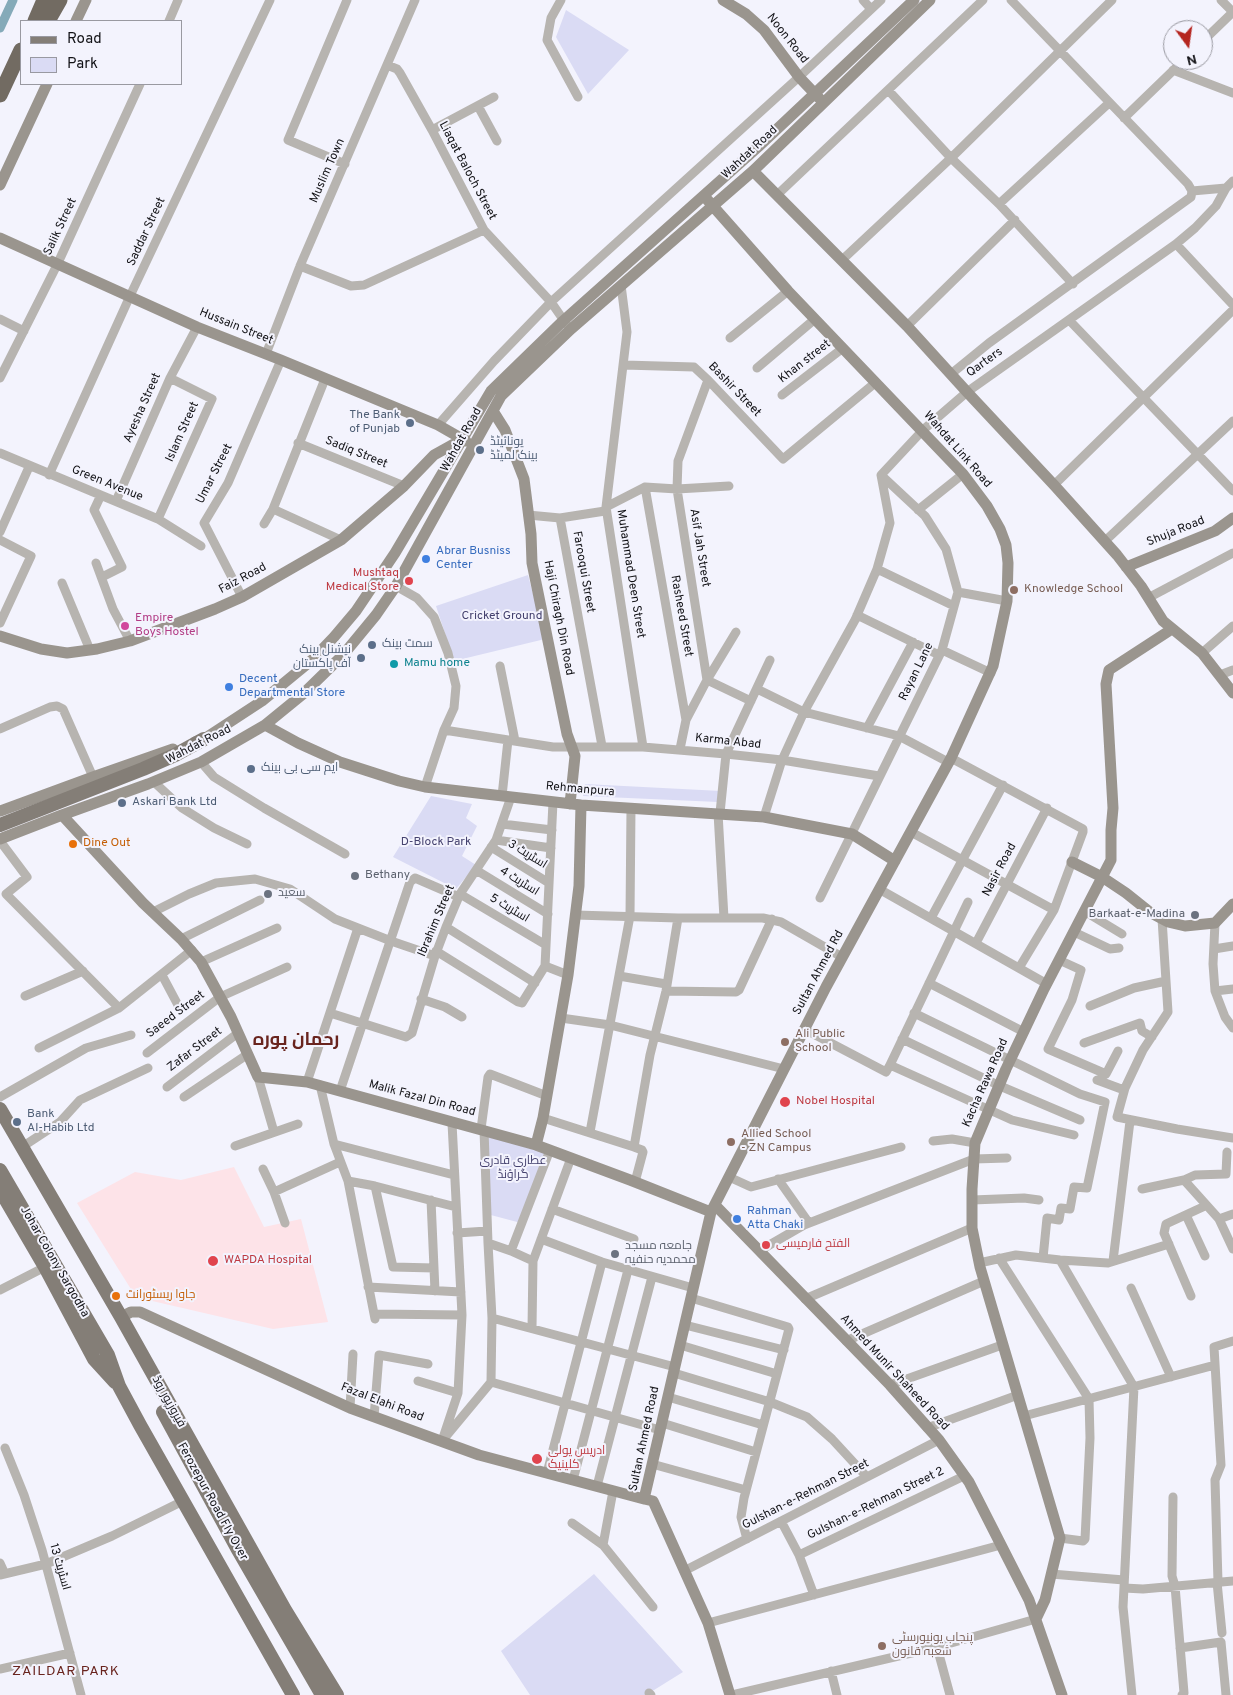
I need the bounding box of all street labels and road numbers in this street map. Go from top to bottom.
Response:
street label: Noon Road [763,11,811,67]
street label: Liaqat Baloch Street [435,119,499,223]
street label: Wahdat Road [719,124,781,182]
street label: Muslim Town [307,137,349,205]
street label: Saddar Street [125,195,169,269]
street label: Salik Street [41,196,81,258]
street label: Hussain Street [197,306,275,348]
street label: Khan street [776,337,834,387]
street label: Qarters [964,345,1006,381]
street label: Bashir Street [704,360,764,420]
street label: Ayesha Street [121,371,165,445]
street label: Islam Street [163,400,203,464]
street label: Wahdat Road [438,405,486,475]
street label: Wahdat Link Road [920,409,994,491]
street label: Sadiq Street [323,434,389,472]
street label: Umar Street [194,442,236,506]
street label: Green Avenue [69,463,145,505]
street label: Asif Jah Street [686,508,712,588]
street label: Muhammad Deen Street [613,509,647,639]
street label: Shuja Road [1145,514,1207,550]
street label: Farooqui Street [569,530,597,614]
street label: Haji Chiragh Din Road [540,559,576,677]
street label: Faiz Road [217,560,269,598]
street label: Rasheed Street [667,574,695,658]
street label: Rayan Lane [897,641,937,703]
street label: Wahdat Road [164,722,234,768]
street label: Karma Abad [694,731,762,753]
street label: Rehmanpura [545,780,615,800]
street label: اسٹریٹ 3 [505,837,549,873]
street label: Nasir Road [980,841,1020,899]
street label: اسٹریٹ 4 [497,864,541,900]
street label: Ibrahim Street [415,883,459,959]
street label: اسٹریٹ 5 [487,892,531,926]
street label: Sultan Ahmed Rd [791,928,847,1018]
street label: Saeed Street [144,988,208,1042]
street label: Zafar Street [165,1025,225,1075]
street label: Kacha Rawa Road [960,1036,1012,1130]
street label: Malik Fazal Din Road [367,1078,477,1120]
street label: Johar Colony Sargodha [16,1204,92,1320]
street label: Ahmed Munir Shaheed Road [836,1312,952,1434]
street label: فیروزپور روڈ [148,1374,188,1430]
street label: Fazal Elahi Road [339,1381,425,1425]
street label: Sultan Ahmed Road [627,1385,663,1493]
street label: Ferozepur Road Fly Over [174,1441,250,1563]
street label: Gulshan-e-Rehman Street [740,1457,872,1533]
street label: Gulshan-e-Rehman Street 2 [805,1465,947,1543]
street label: اسٹریٹ 13 [45,1542,73,1592]

